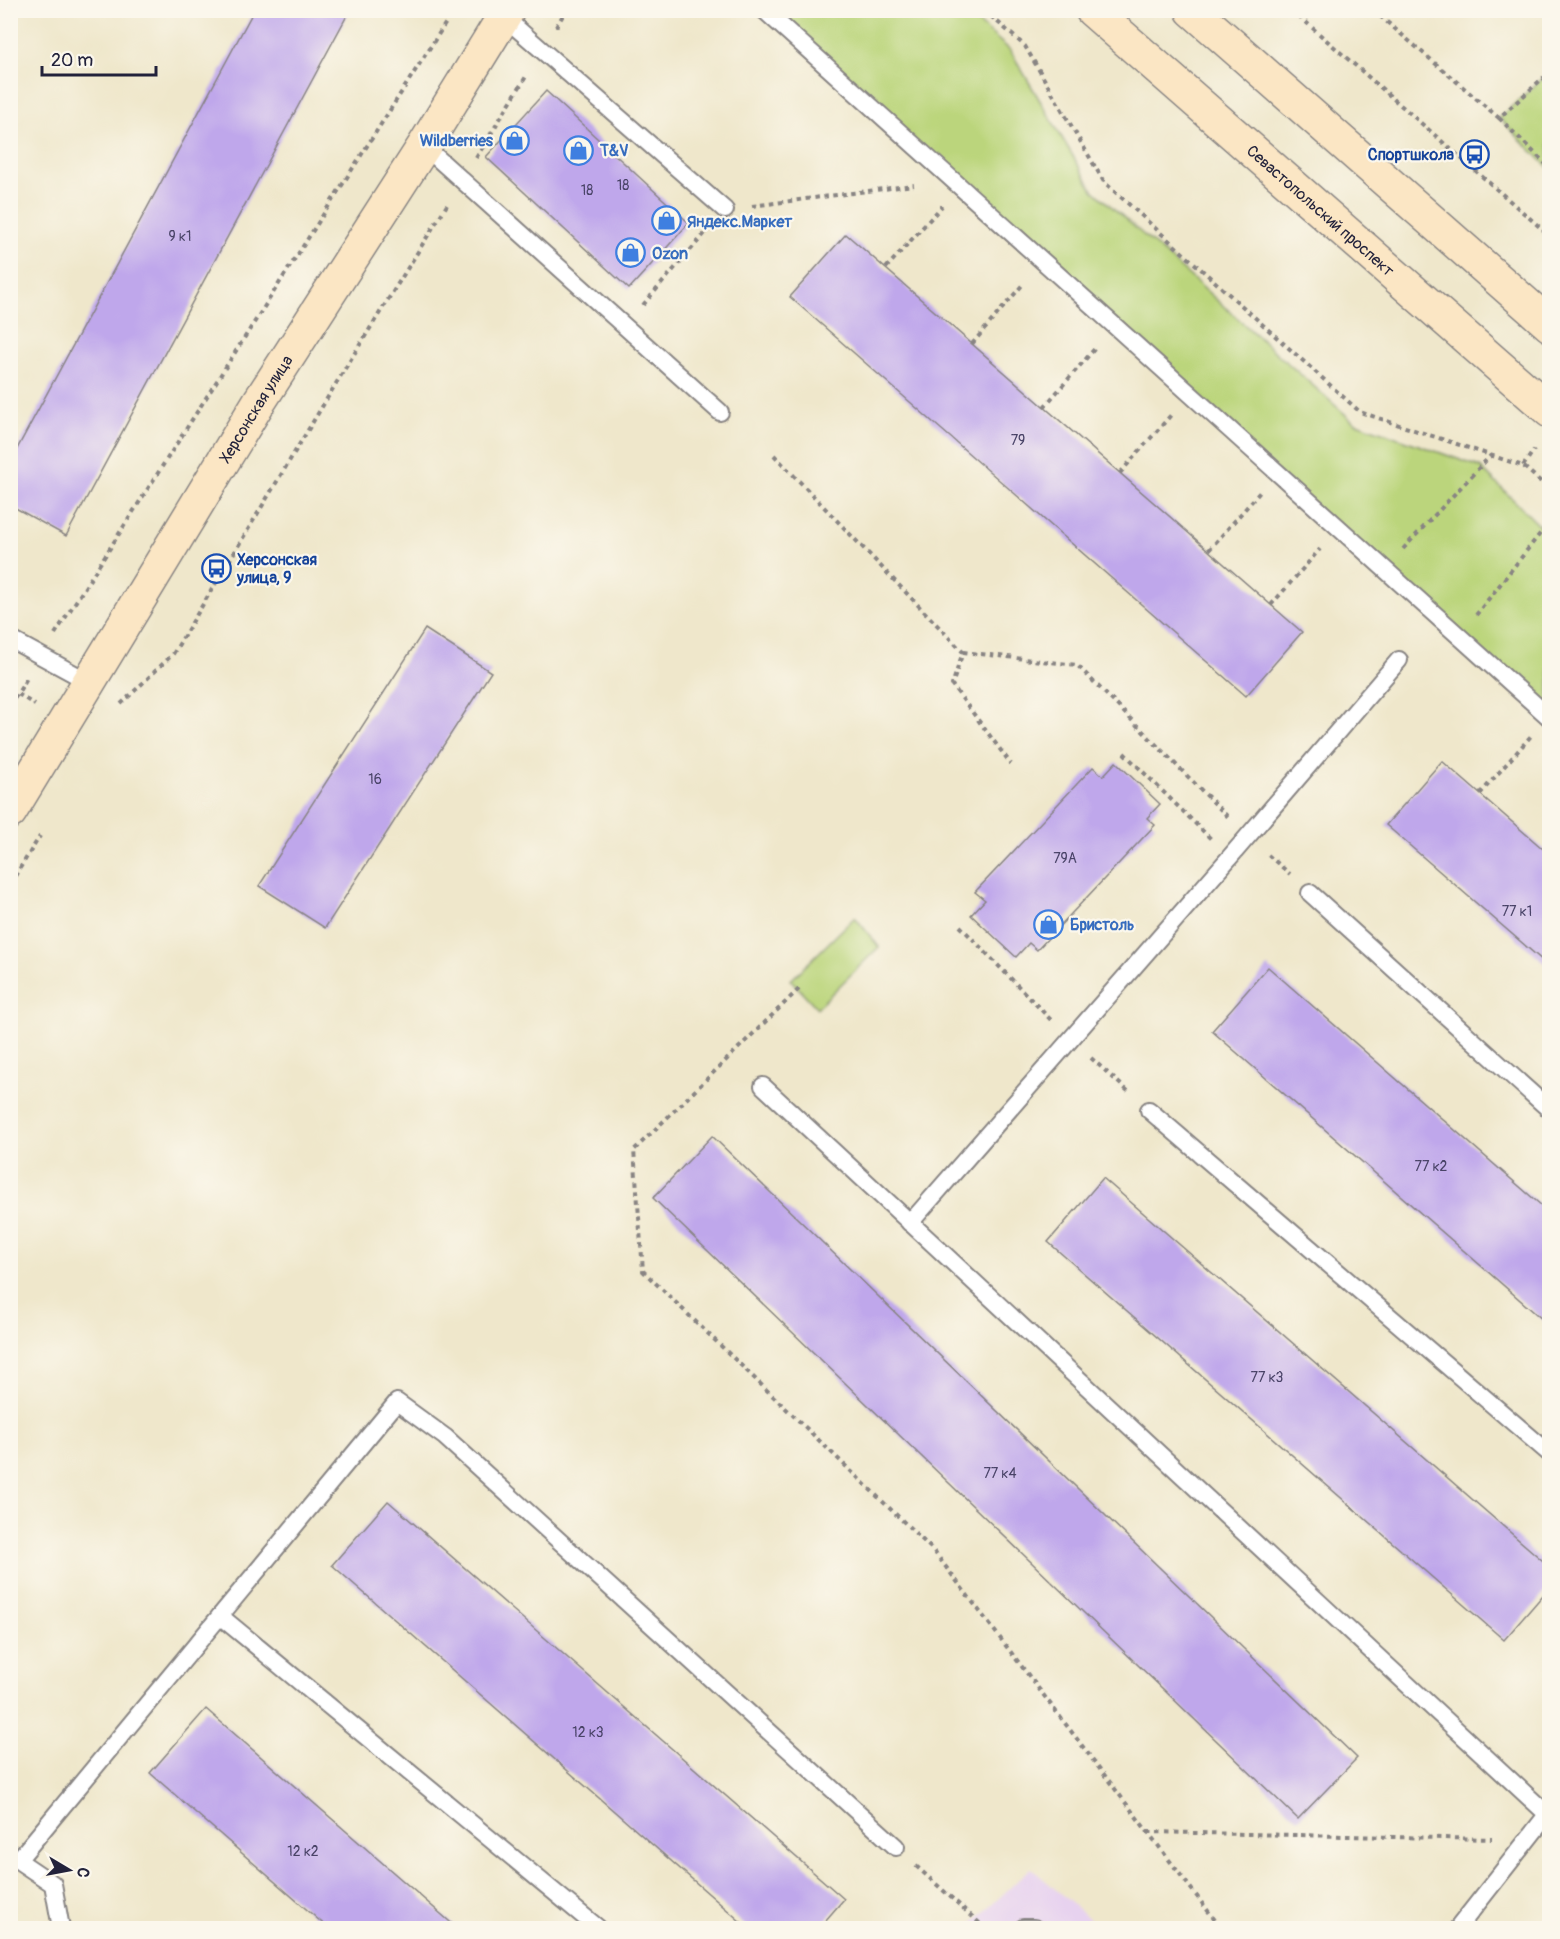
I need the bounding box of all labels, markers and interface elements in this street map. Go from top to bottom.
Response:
scale bar [42,39,156,77]
text: 20 m [51,49,93,72]
shop icon: Wildberries [498,124,530,156]
place label: Wildberries [420,131,494,151]
shop icon: T&V [563,134,595,166]
bus stop icon: Спортшкола [1459,138,1491,170]
place label: T&V [599,141,629,161]
street label: Севастопольский проспект [1242,141,1398,281]
place label: Спортшкола [1368,145,1455,165]
house number: 18 [617,177,629,194]
house number: 18 [581,182,593,199]
shop icon: Яндекс.Маркет [650,205,682,237]
place label: Яндекс.Маркет [687,212,793,232]
house number: 9 к1 [169,228,191,245]
shop icon: Ozon [615,237,647,269]
place label: Ozon [652,244,688,264]
street label: Херсонская улица [215,352,298,467]
house number: 79 [1011,432,1025,449]
place label: Херсонская улица, 9 [236,550,318,588]
bus stop icon: Херсонская улица, 9 [200,552,232,584]
house number: 16 [368,771,382,788]
house number: 79А [1053,850,1077,867]
house number: 77 к1 [1502,903,1532,920]
shop icon: Бристоль [1033,908,1065,940]
place label: Бристоль [1070,915,1134,935]
house number: 77 к2 [1415,1158,1448,1175]
house number: 77 к3 [1251,1369,1284,1386]
house number: 77 к4 [983,1465,1017,1482]
house number: 12 к3 [572,1724,604,1741]
north arrow [39,1840,99,1900]
house number: 12 к2 [287,1843,319,1860]
text: С [72,1866,93,1879]

